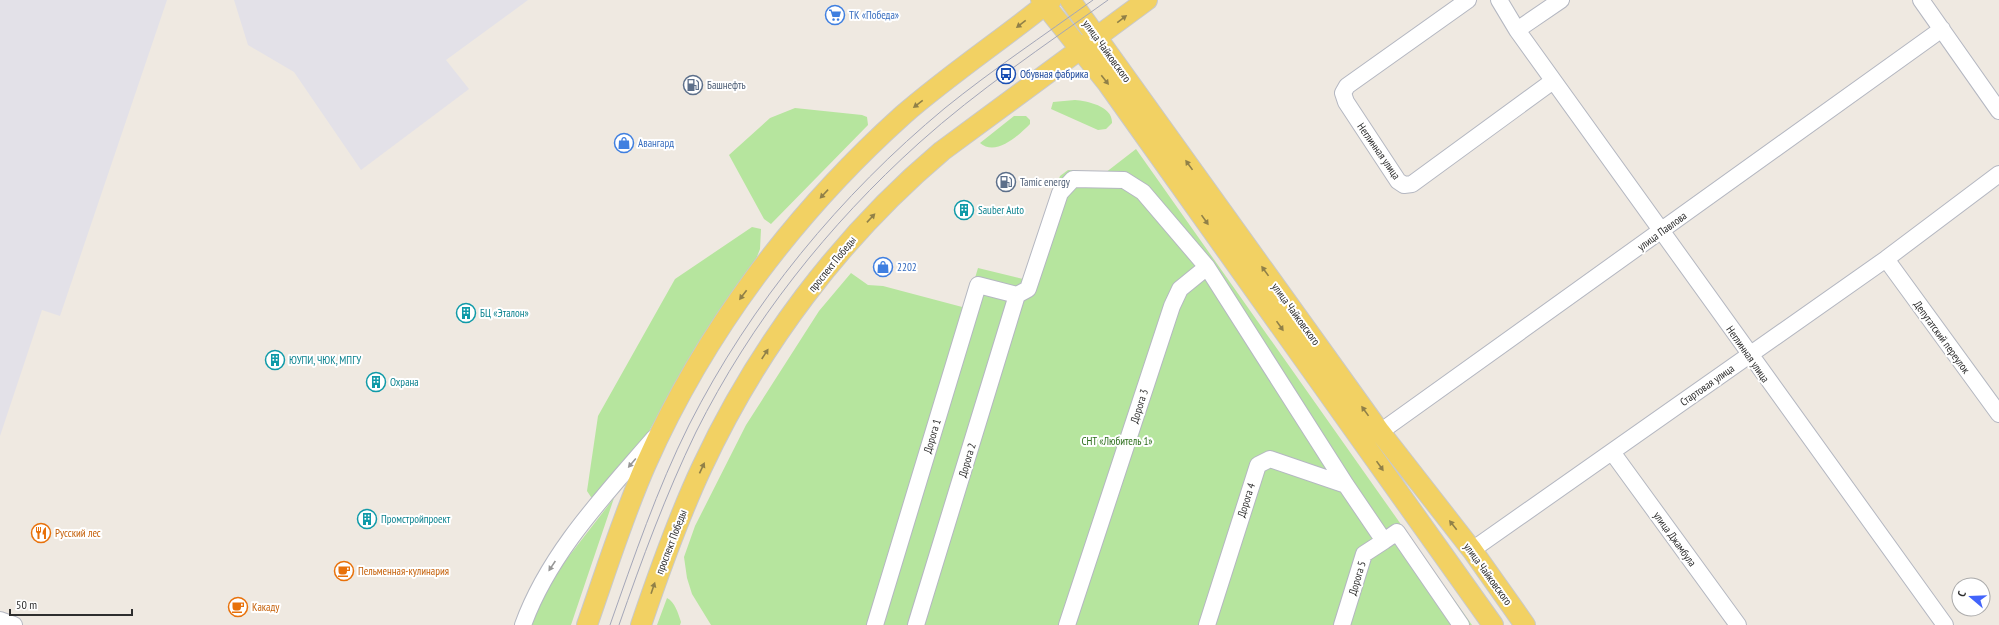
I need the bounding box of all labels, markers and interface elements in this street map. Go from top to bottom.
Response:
supermarket icon: ТК «Победа» [824,4,846,26]
place label: ТК «Победа» [849,8,899,22]
one-way arrow [1117,15,1127,23]
street label: улица Чайковского [1080,17,1134,85]
one-way arrow [1015,20,1026,29]
bus stop icon: Обувная фабрика [995,63,1017,85]
place label: Обувная фабрика [1020,67,1089,81]
fuel station icon: Башнефть [682,74,704,96]
one-way arrow [1101,75,1109,86]
place label: Башнефть [707,78,746,92]
one-way arrow [912,99,923,108]
street label: Неглинная улица [1354,120,1404,182]
shop icon: Авангард [613,132,635,154]
place label: Авангард [638,136,674,150]
one-way arrow [1185,160,1193,171]
fuel station icon: Tamic energy [995,171,1017,193]
place label: Tamic energy [1020,175,1071,189]
one-way arrow [820,189,829,199]
building icon: Sauber Auto [953,199,975,221]
place label: Sauber Auto [978,203,1024,217]
street label: улица Павлова [1635,208,1689,254]
one-way arrow [866,213,875,224]
one-way arrow [1201,215,1209,225]
street label: проспект Победы [805,233,859,295]
shop icon: 2202 [872,256,894,278]
place label: 2202 [897,260,917,274]
one-way arrow [1261,266,1269,276]
street label: улица Чайковского [1269,280,1323,348]
one-way arrow [738,289,747,300]
street label: Депутатский переулок [1911,298,1974,377]
building icon: БЦ «Эталон» [455,302,477,324]
place label: БЦ «Эталон» [480,306,529,320]
one-way arrow [1276,321,1284,331]
street label: Неглинная улица [1723,323,1773,385]
building icon: ЮУПИ, ЧЮК, МПГУ [264,349,286,371]
one-way arrow [761,349,769,359]
place label: ЮУПИ, ЧЮК, МПГУ [289,353,361,367]
street label: Стартовая улица [1677,361,1737,409]
building icon: Охрана [365,371,387,393]
place label: Охрана [390,375,419,389]
street label: Дорога 3 [1127,387,1151,425]
one-way arrow [1361,406,1369,416]
street label: Дорога 1 [920,417,944,455]
park label: СНТ «Любитель 1» [1081,434,1153,448]
street label: Дорога 2 [955,441,979,479]
one-way arrow [628,459,637,468]
one-way arrow [1376,461,1384,472]
one-way arrow [699,462,705,473]
street label: Дорога 4 [1234,481,1258,519]
building icon: Промстройпроект [356,508,378,530]
street label: проспект Победы [652,508,690,576]
street label: улица Джамбула [1650,509,1700,569]
place label: Промстройпроект [381,512,451,526]
one-way arrow [1448,520,1457,531]
restaurant icon: Русский лес [30,522,52,544]
place label: Русский лес [55,526,101,540]
street label: улица Чайковского [1461,540,1515,608]
street label: Дорога 5 [1345,559,1369,597]
cafe icon: Пельменная-кулинария [333,560,355,582]
one-way arrow [548,561,556,571]
place label: Пельменная-кулинария [358,564,449,578]
north arrow [1951,577,1991,617]
one-way arrow [651,582,657,594]
text: С [1954,589,1969,598]
scale bar [10,591,132,617]
cafe icon: Какаду [227,596,249,618]
text: 50 m [16,597,37,612]
place label: Какаду [252,600,280,614]

